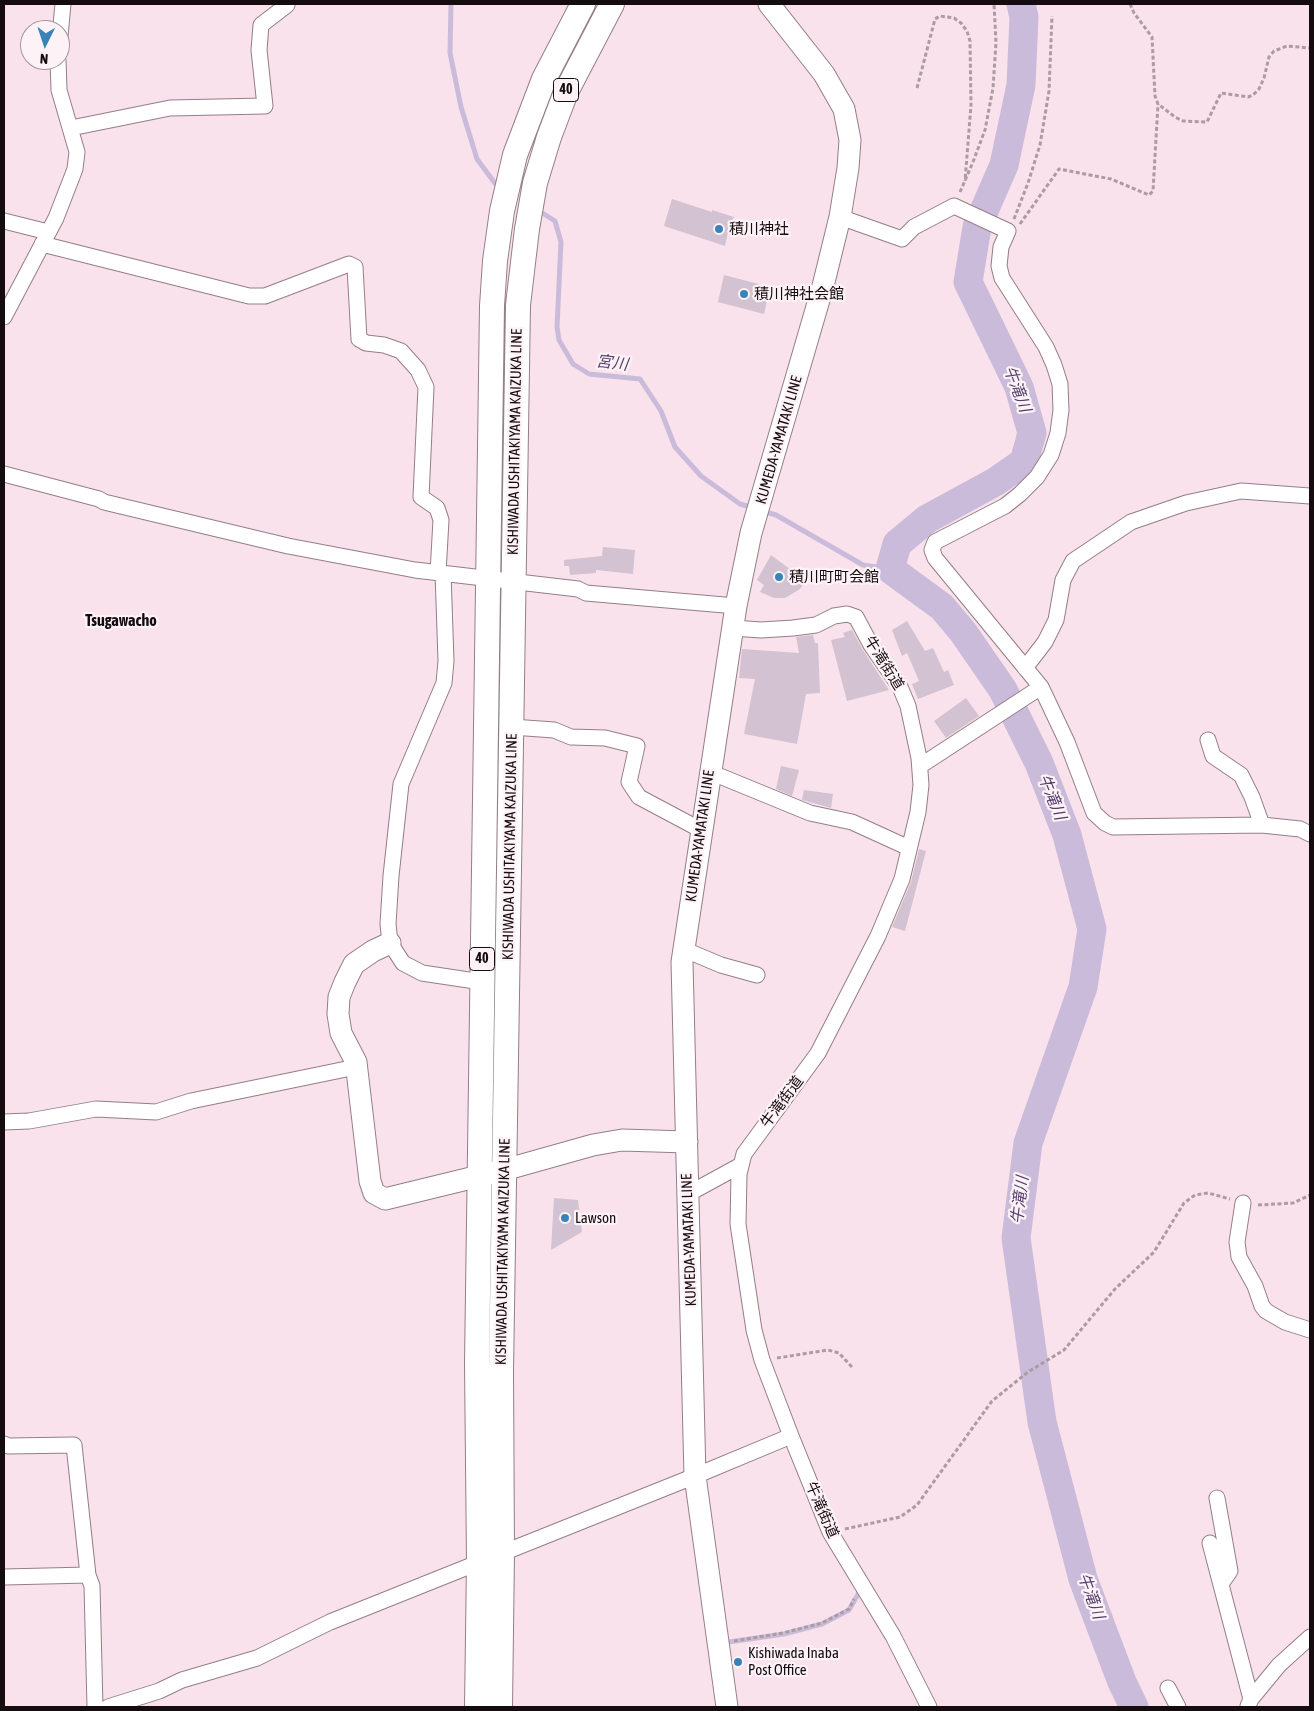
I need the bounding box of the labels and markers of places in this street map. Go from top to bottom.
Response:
place label: 積川神社 [729,220,789,238]
marker: 積川神社 [713,223,725,235]
place label: 積川神社会館 [754,285,844,303]
marker: 積川神社会館 [738,288,750,300]
place label: 積川町町会館 [789,568,879,586]
marker: 積川町町会館 [773,571,785,583]
place label: Lawson [575,1209,616,1227]
marker: Lawson [559,1212,571,1224]
place label: Kishiwada Inaba Post Office [748,1644,839,1679]
marker: Kishiwada Inaba Post Office [732,1656,744,1668]

